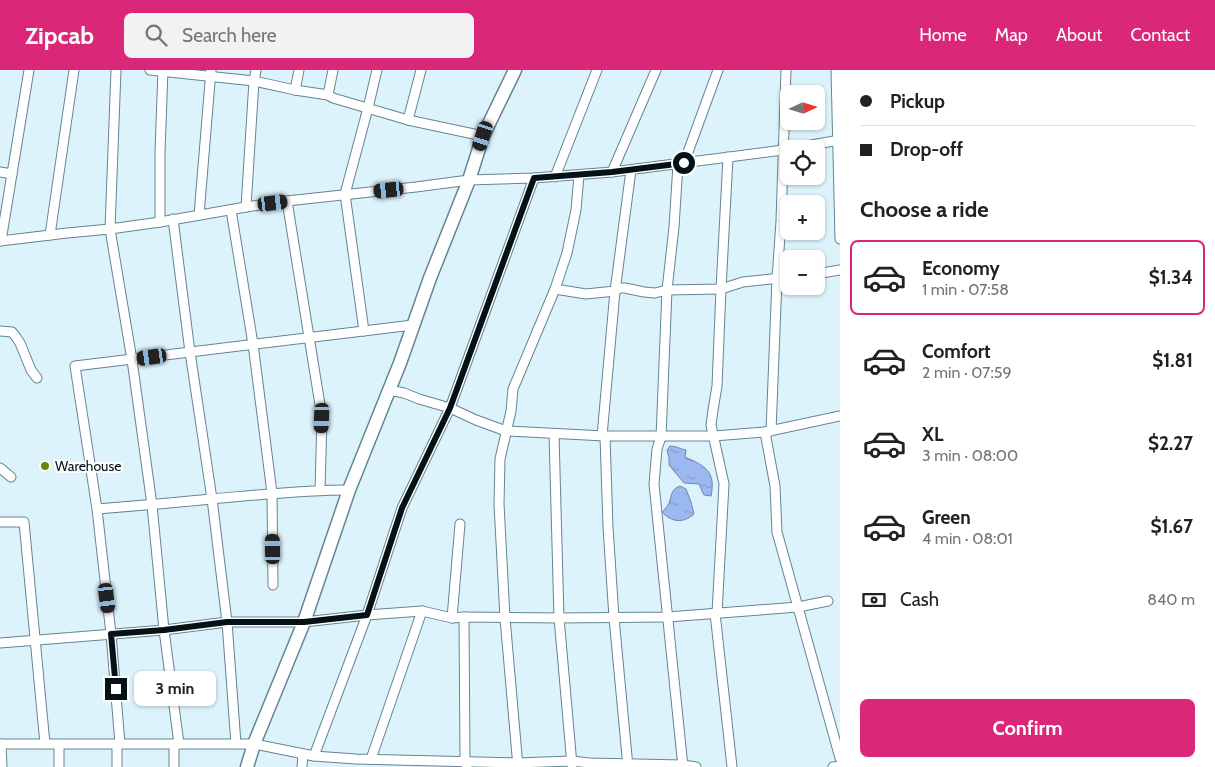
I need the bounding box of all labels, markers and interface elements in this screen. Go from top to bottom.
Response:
search box [124,13,474,58]
text: Zipcab [25,21,94,50]
icon: search [142,21,170,49]
text: Search here [182,24,276,47]
text: Home [919,24,967,46]
text: Map [995,24,1028,46]
text: About [1056,24,1102,46]
text: Contact [1130,24,1190,46]
north arrow [780,85,825,130]
map controls [780,85,825,295]
text: Pickup [890,90,945,113]
car [471,119,494,153]
text: Drop-off [890,138,963,161]
button: locate [780,140,825,185]
route start [673,152,695,174]
car [373,181,404,199]
car [257,194,288,212]
button: + [780,195,825,240]
text: Choose a ride [860,196,989,223]
button: − [780,250,825,295]
icon: car [862,255,907,300]
text: Economy [922,257,1000,280]
text: $1.34 [1149,266,1193,289]
text: 1 min · 07:58 [922,280,1009,299]
icon: car [862,338,907,383]
text: Comfort [922,340,991,363]
car [136,347,167,367]
text: $1.81 [1152,349,1193,372]
text: 2 min · 07:59 [922,363,1011,382]
car [313,403,330,433]
icon: car [862,421,907,466]
text: XL [922,423,943,446]
text: $2.27 [1148,432,1193,455]
text: 3 min · 08:00 [922,446,1018,465]
place label: Warehouse [55,457,121,475]
marker: Warehouse [39,460,51,472]
icon: car [862,504,907,549]
text: Green [922,506,971,529]
text: $1.67 [1150,515,1193,538]
text: 4 min · 08:01 [922,529,1013,548]
car [265,534,280,564]
car [97,582,116,614]
icon: cash [860,586,888,614]
text: Cash [900,588,939,611]
text: 840 m [1147,590,1195,609]
callout: 3 min [134,672,216,706]
route end [105,678,127,700]
text: 3 min [156,679,194,698]
button: Confirm [860,699,1195,757]

